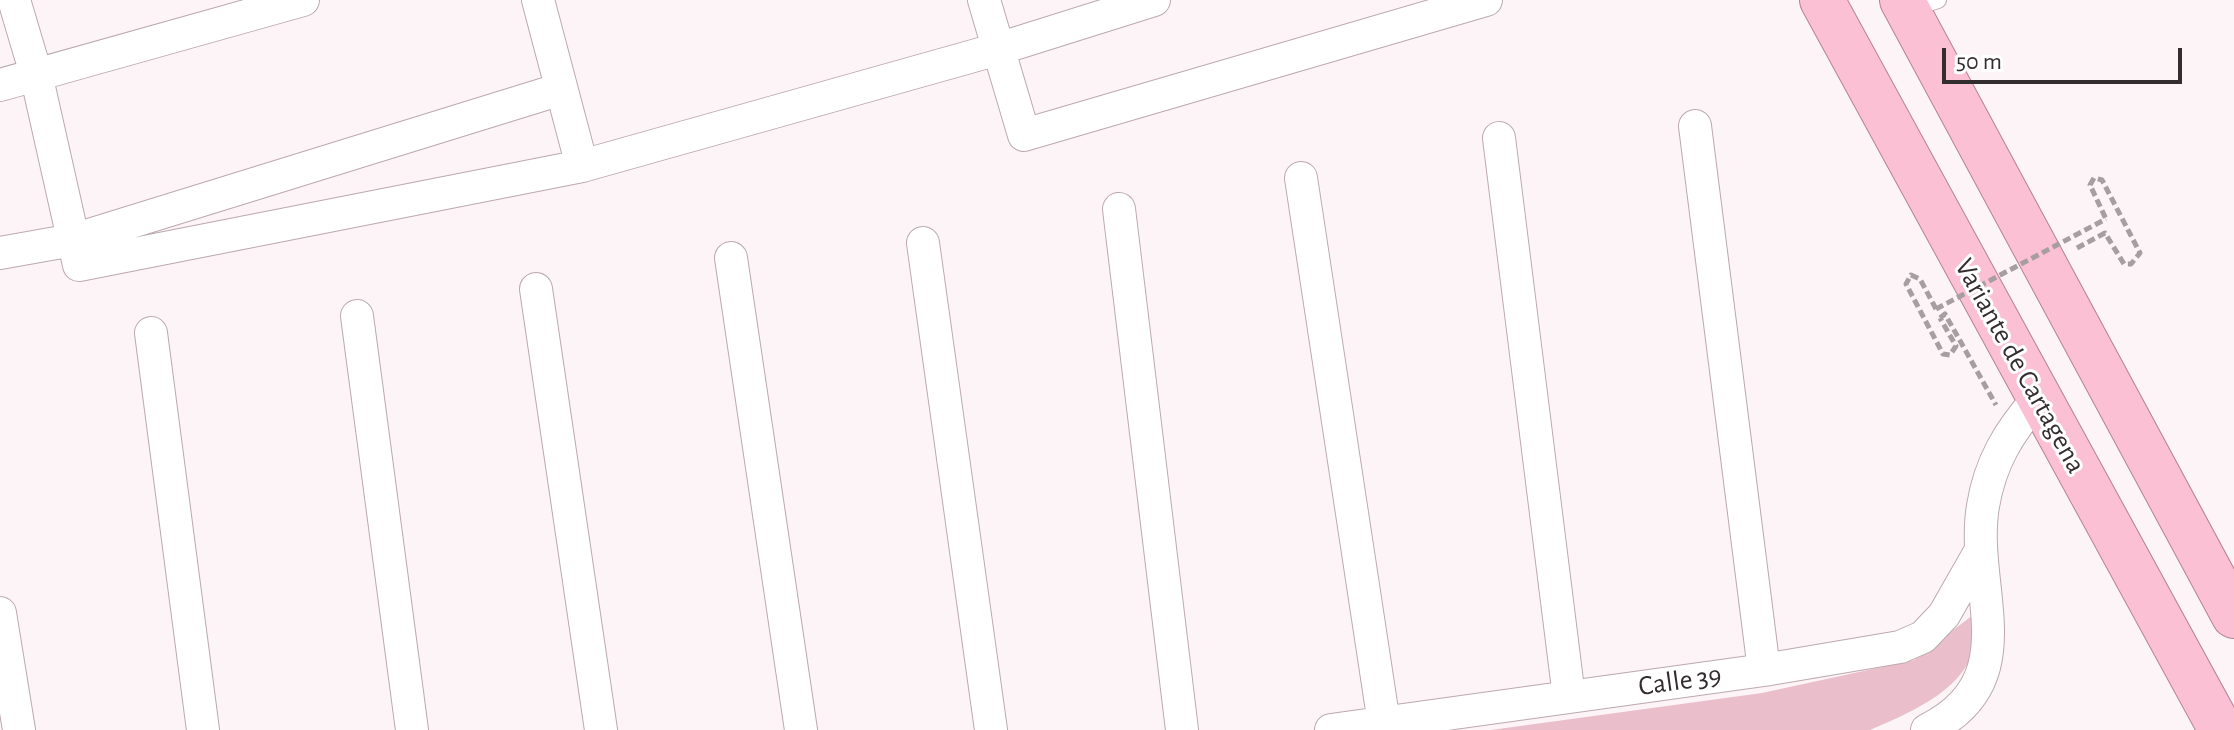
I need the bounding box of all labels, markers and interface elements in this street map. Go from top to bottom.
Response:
scale bar [1946,32,2186,82]
text: 50 m [1956,50,2002,74]
street label: Variante de Cartagena [1947,253,2093,479]
street label: Calle 39 [1636,659,1724,703]

